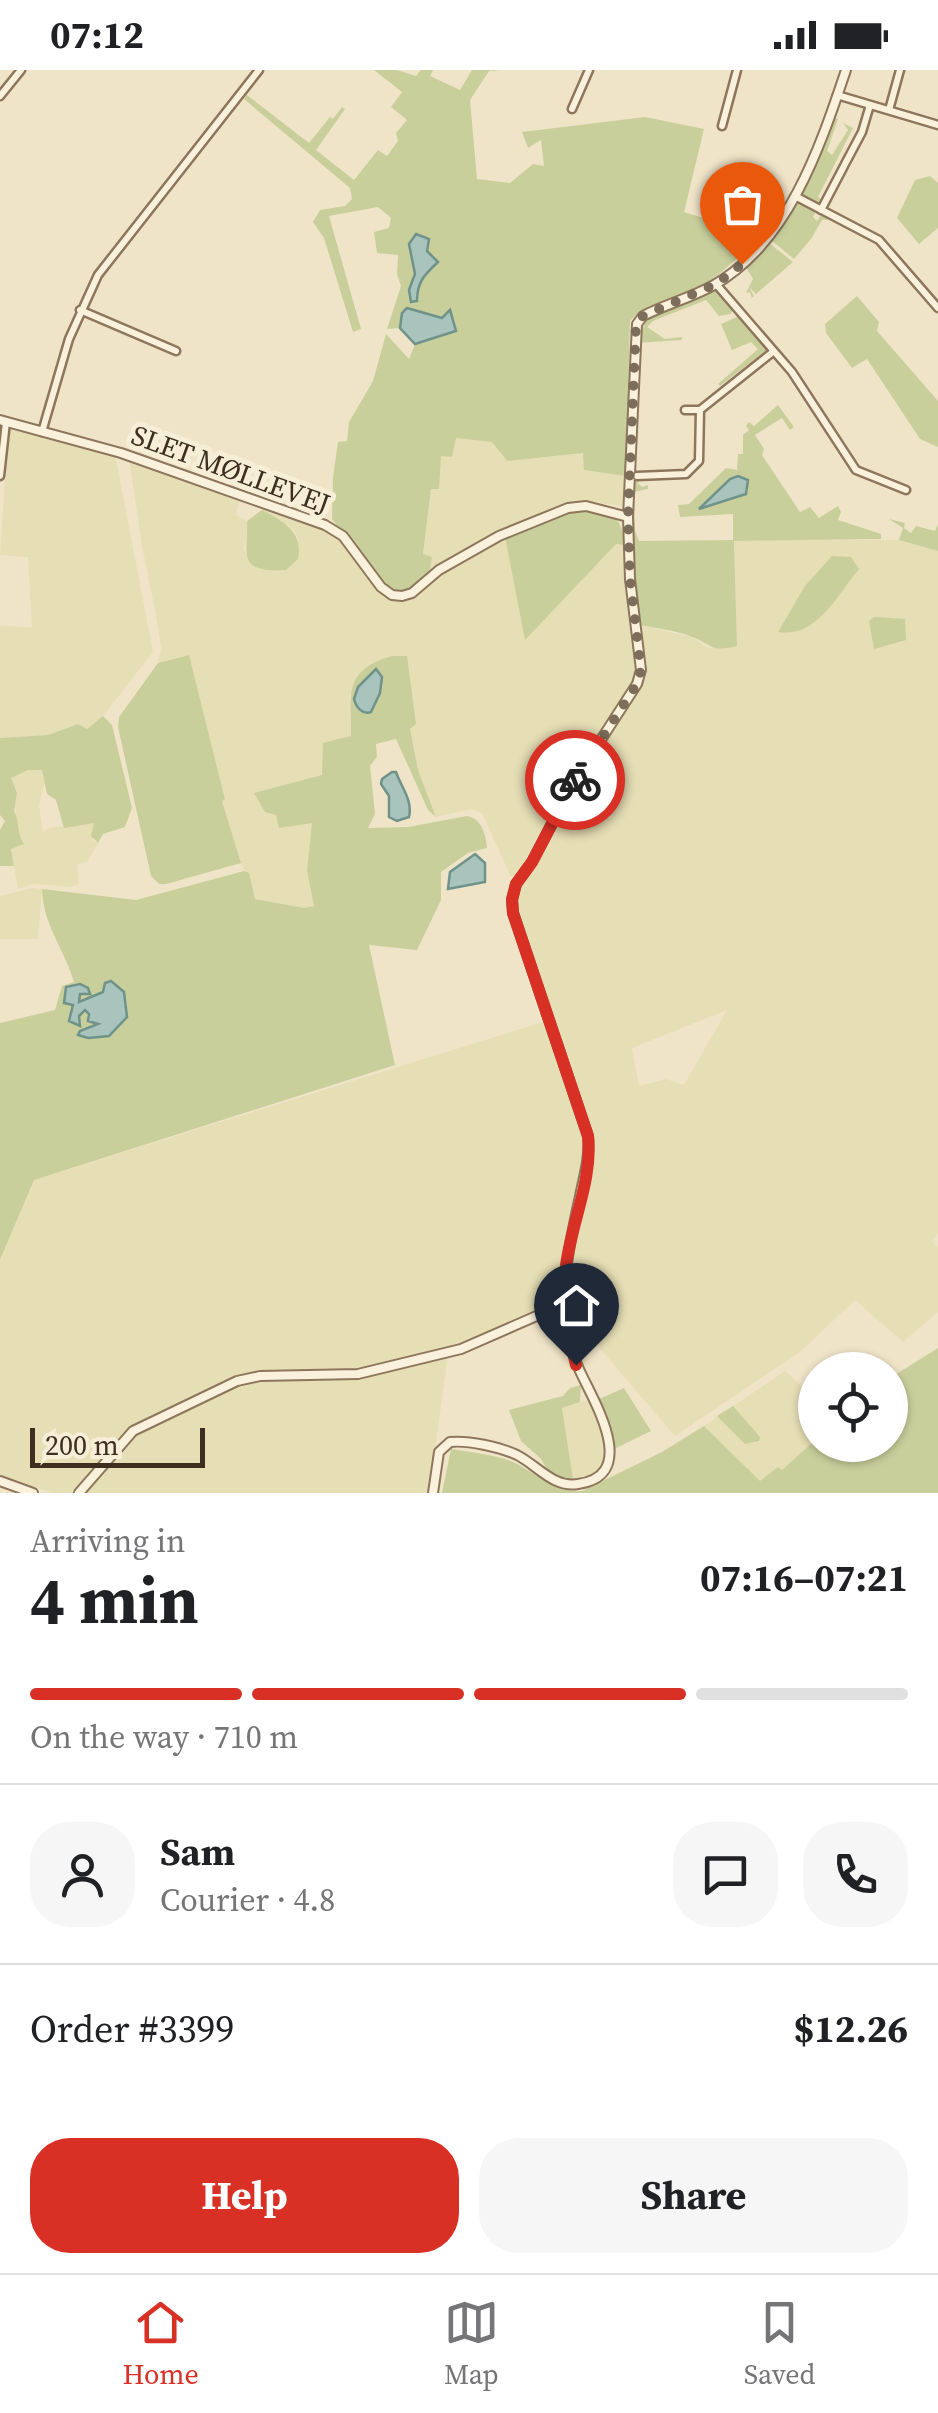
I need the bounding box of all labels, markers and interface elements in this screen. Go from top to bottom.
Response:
text: 07:12 [50,9,144,61]
pin [700,162,785,265]
icon: bag [715,177,770,232]
street label: SLET MØLLEVEJ [126,415,336,523]
courier [525,730,625,830]
icon: bike [548,753,603,808]
pin [534,1263,619,1366]
icon: home [549,1278,604,1333]
map controls [798,1352,908,1462]
button: locate [798,1352,908,1462]
scale bar [30,1423,205,1468]
text: 200 m [45,1426,119,1464]
text: Arriving in [30,1519,185,1563]
text: 07:16–07:21 [700,1552,908,1604]
text: 4 min [30,1556,199,1645]
text: On the way · 710 m [30,1715,298,1759]
button: person [30,1822,135,1927]
button: chat [673,1822,778,1927]
button: phone [803,1822,908,1927]
text: Sam [160,1826,235,1878]
text: Courier · 4.8 [160,1878,335,1922]
text: Order #3399 [30,2003,234,2055]
text: $12.26 [794,2003,908,2055]
button: Help [30,2138,459,2253]
button: Share [479,2138,908,2253]
tab: Home [122,2295,199,2393]
tab: Map [444,2295,499,2393]
tab: Saved [744,2295,816,2393]

